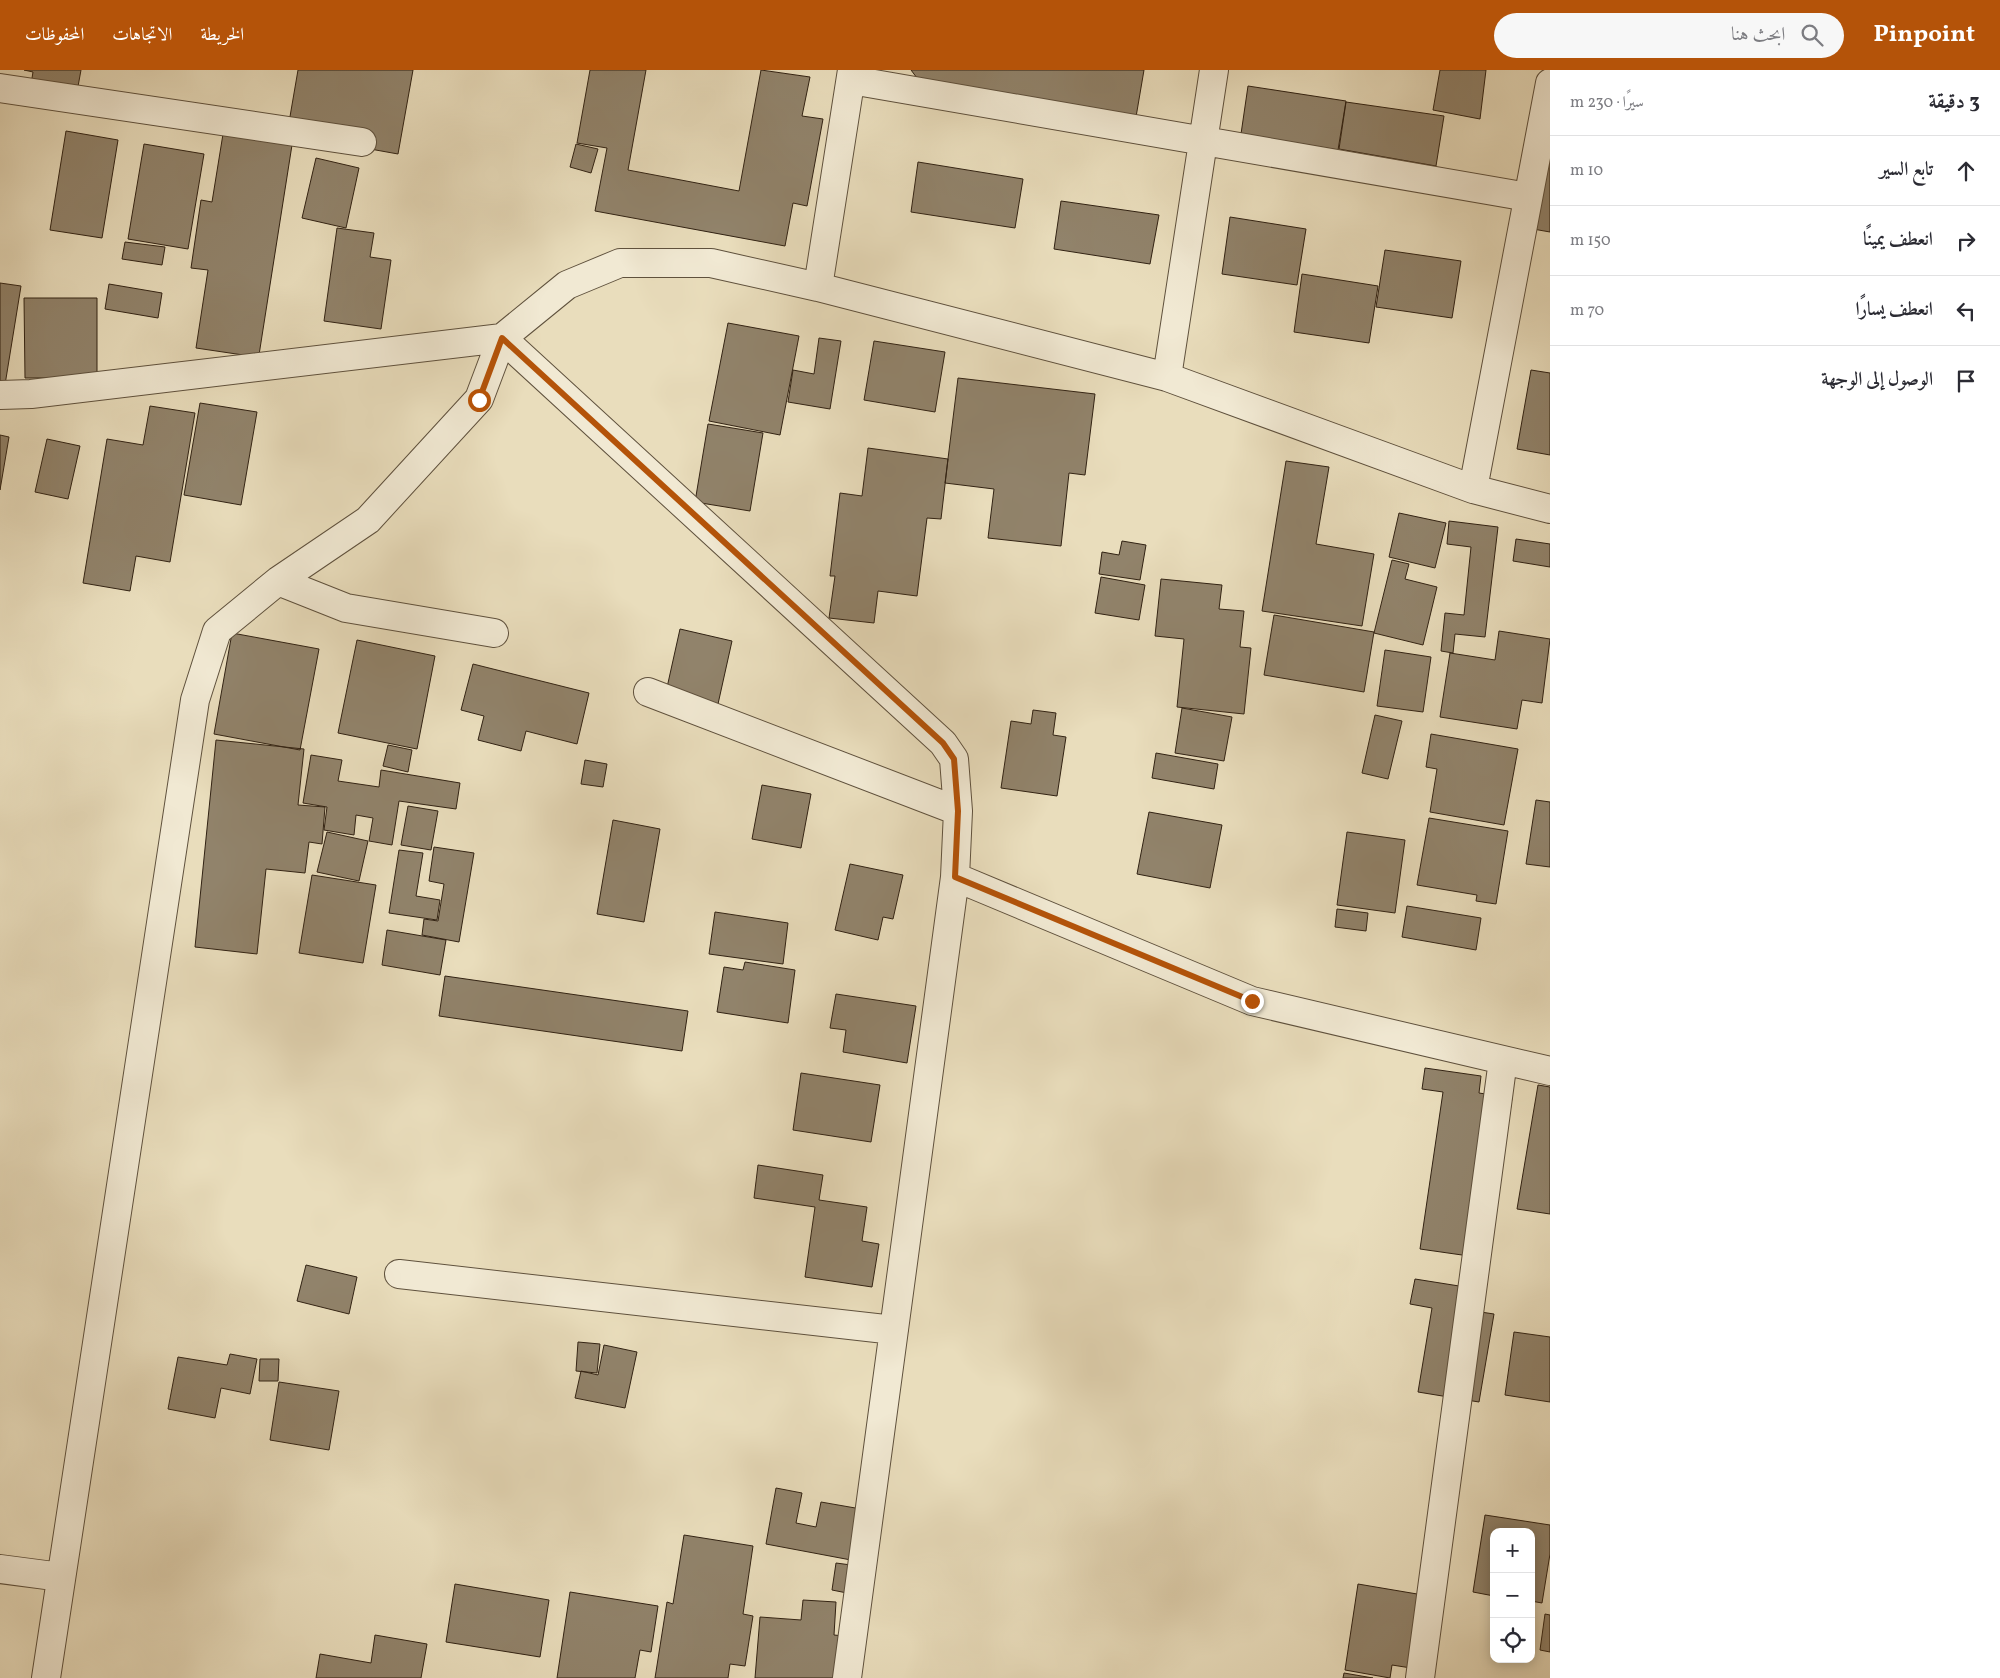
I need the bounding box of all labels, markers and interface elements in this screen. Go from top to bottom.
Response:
search box [1494,13,1844,58]
text: Pinpoint [1874,18,1975,52]
icon: search [1798,21,1826,49]
text: ابحث هنا [1731,22,1786,48]
text: المحفوظات [25,23,84,48]
text: الاتجاهات [112,23,172,48]
text: الخريطة [200,23,244,48]
text: 3 دقيقة [1928,88,1980,117]
text: سيرًا · 230 m [1570,92,1644,114]
text: تابع السير [1880,157,1933,183]
icon: ahead [1952,157,1980,185]
text: 10 m [1570,160,1603,182]
text: انعطف يمينًا [1863,227,1933,253]
icon: right [1952,227,1980,255]
text: 150 m [1570,230,1611,252]
text: انعطف يسارًا [1855,297,1933,323]
icon: left [1952,297,1980,325]
text: 70 m [1570,300,1604,322]
text: الوصول إلى الوجهة [1821,367,1933,393]
icon: arrive [1952,367,1980,395]
route start [468,389,491,412]
route end [1241,990,1264,1013]
map controls [1490,1528,1535,1663]
button: + [1490,1528,1535,1573]
button: − [1490,1573,1535,1618]
button: locate [1490,1618,1535,1663]

